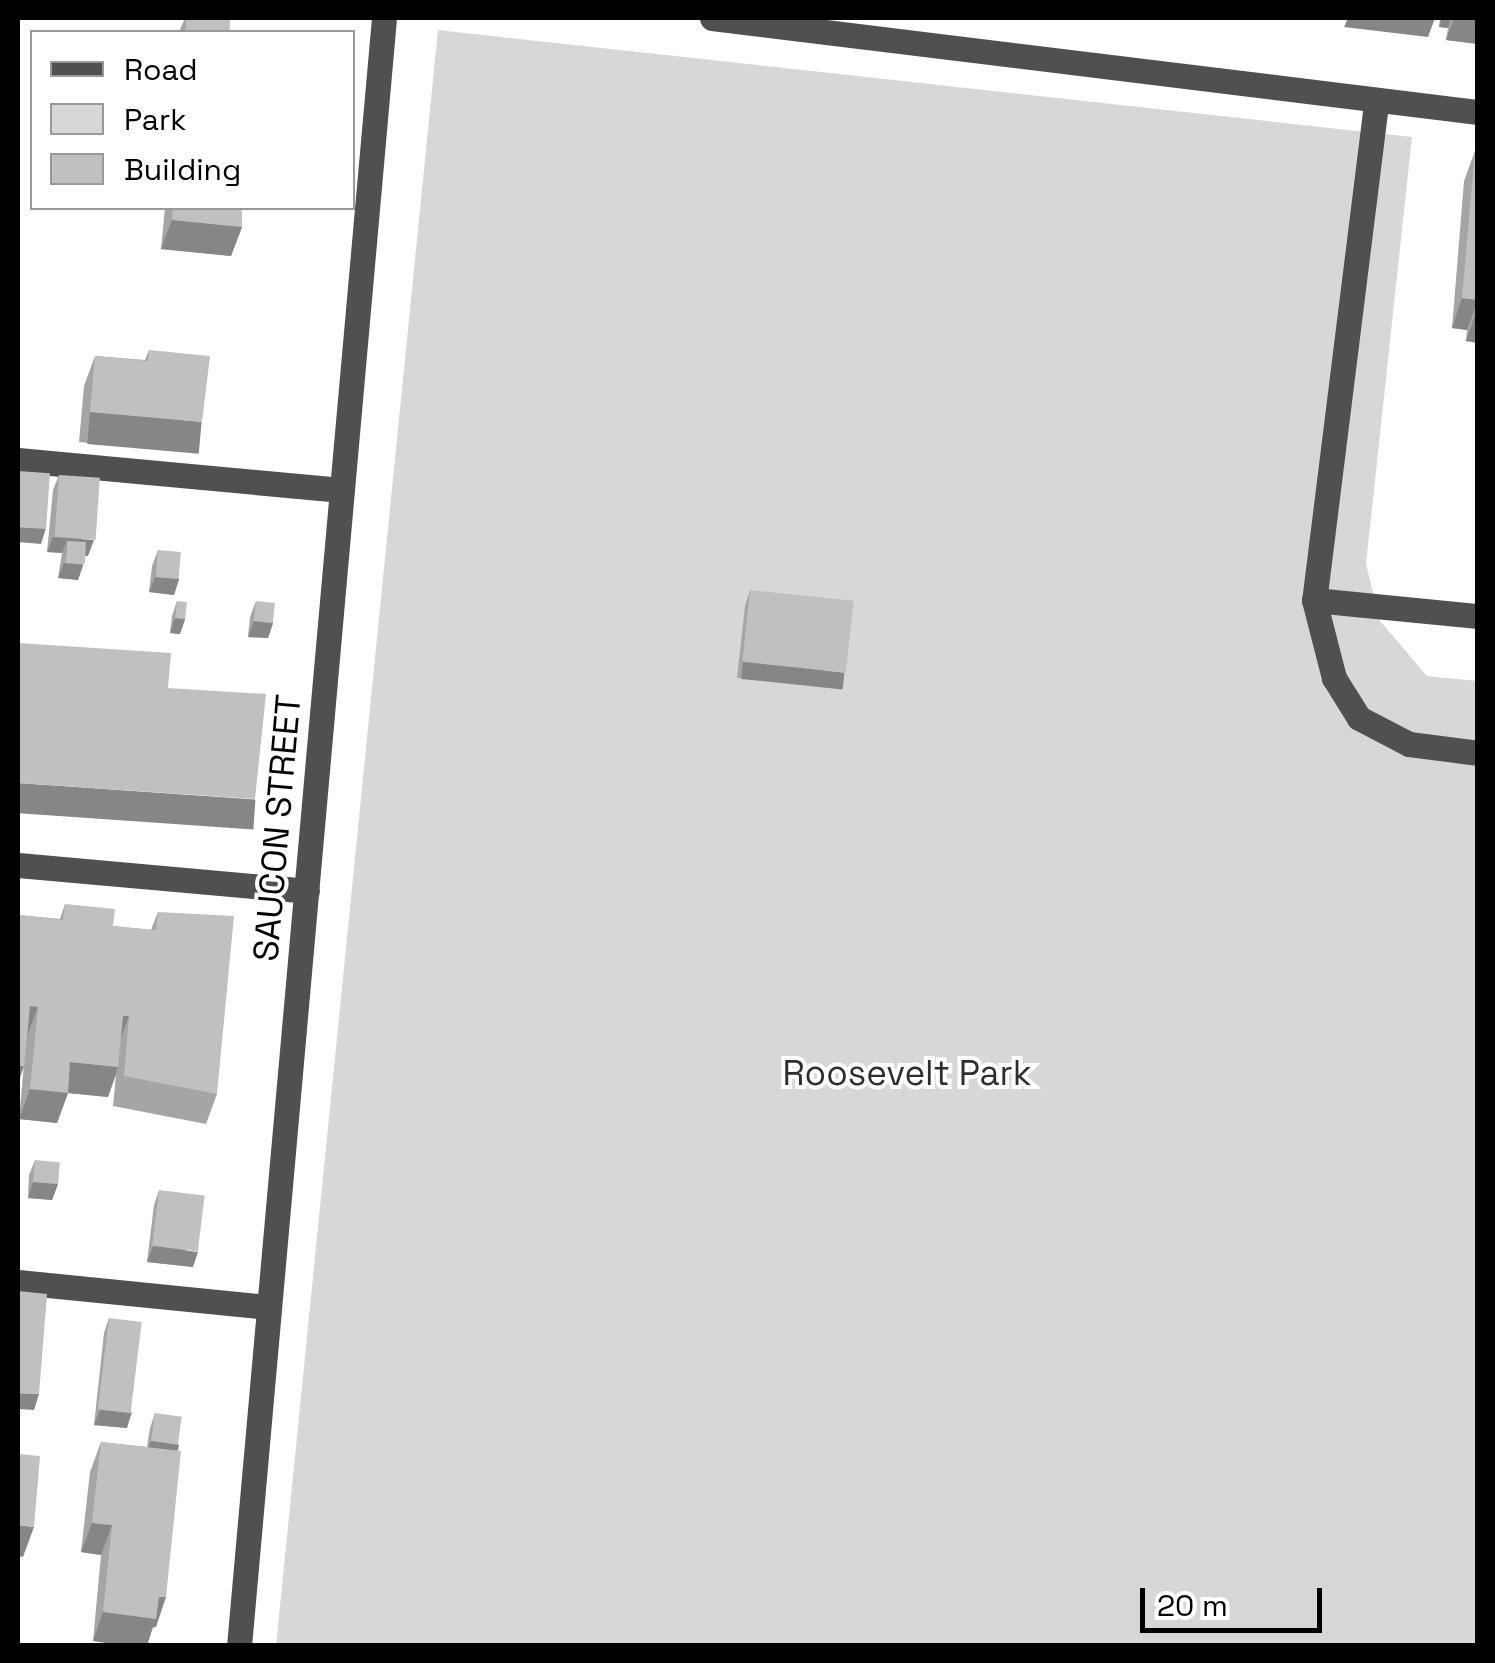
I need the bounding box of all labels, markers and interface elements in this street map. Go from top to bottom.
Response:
legend [30,30,355,210]
text: Road [124,50,198,89]
text: Park [124,100,186,139]
text: Building [124,150,241,189]
street label: SAUCON STREET [244,693,310,963]
park label: Roosevelt Park [782,1052,1032,1094]
scale bar [1145,1568,1328,1630]
text: 20 m [1157,1586,1228,1625]

